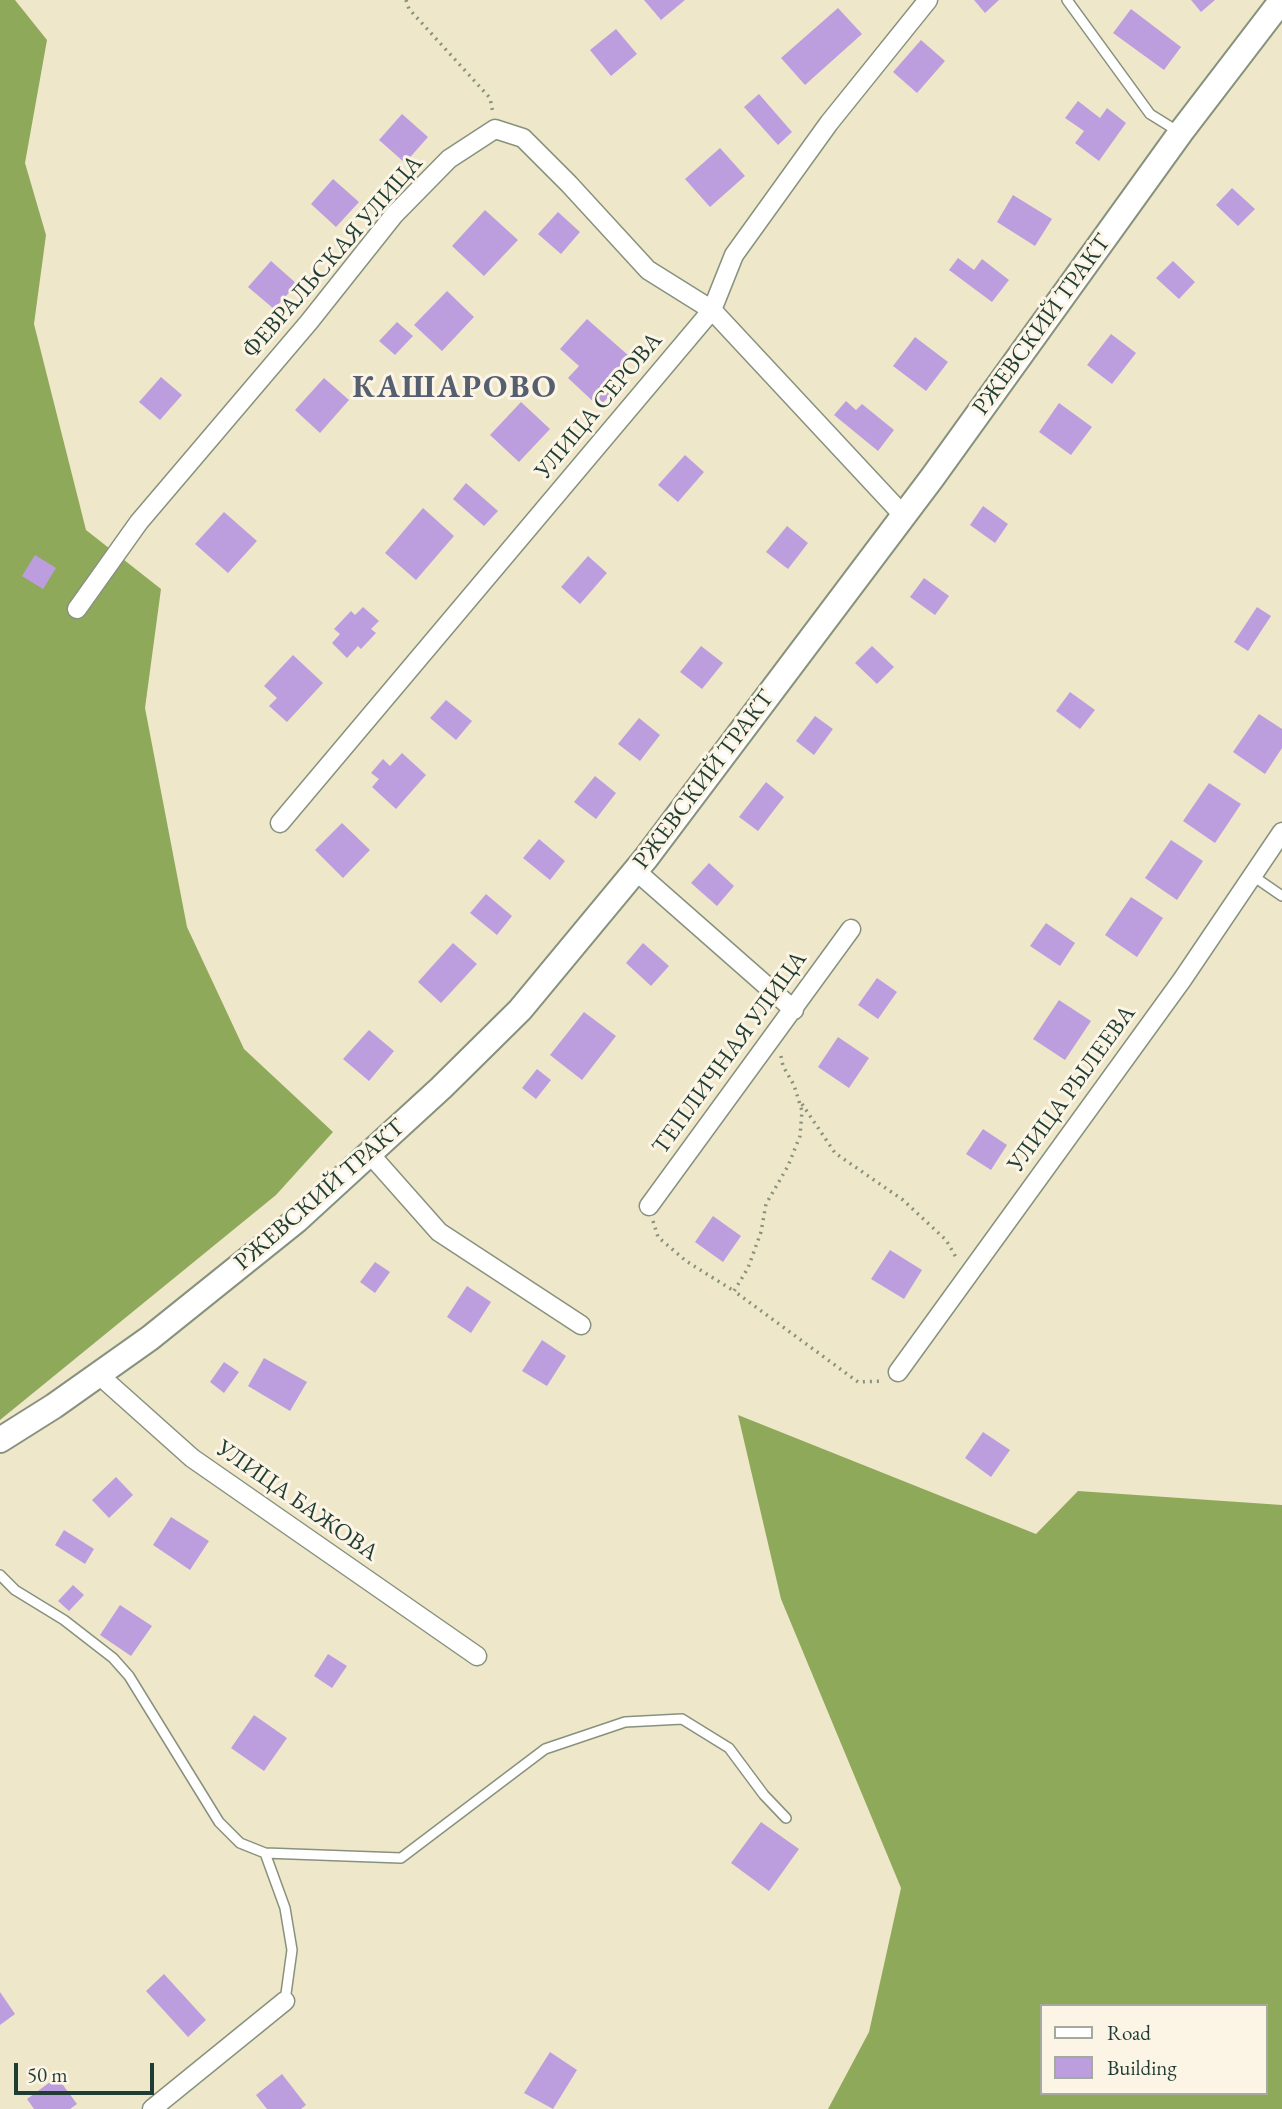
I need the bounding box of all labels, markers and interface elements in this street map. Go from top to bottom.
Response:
street label: ФЕВРАЛЬСКАЯ УЛИЦА [237,149,429,365]
street label: РЖЕВСКИЙ ТРАКТ [967,229,1117,421]
street label: УЛИЦА СЕРОВА [529,327,669,485]
district label: КАШАРОВО [353,369,557,407]
street label: РЖЕВСКИЙ ТРАКТ [627,685,781,875]
street label: ТЕПЛИЧНАЯ УЛИЦА [647,946,813,1160]
street label: УЛИЦА РЫЛЕЕВА [1002,1000,1142,1178]
street label: РЖЕВСКИЙ ТРАКТ [229,1113,411,1277]
street label: УЛИЦА БАЖОВА [210,1434,384,1568]
legend [1040,2004,1268,2095]
text: Road [1107,2019,1151,2046]
scale bar [18,2050,158,2094]
text: Building [1107,2054,1177,2081]
text: 50 m [27,2061,68,2088]

